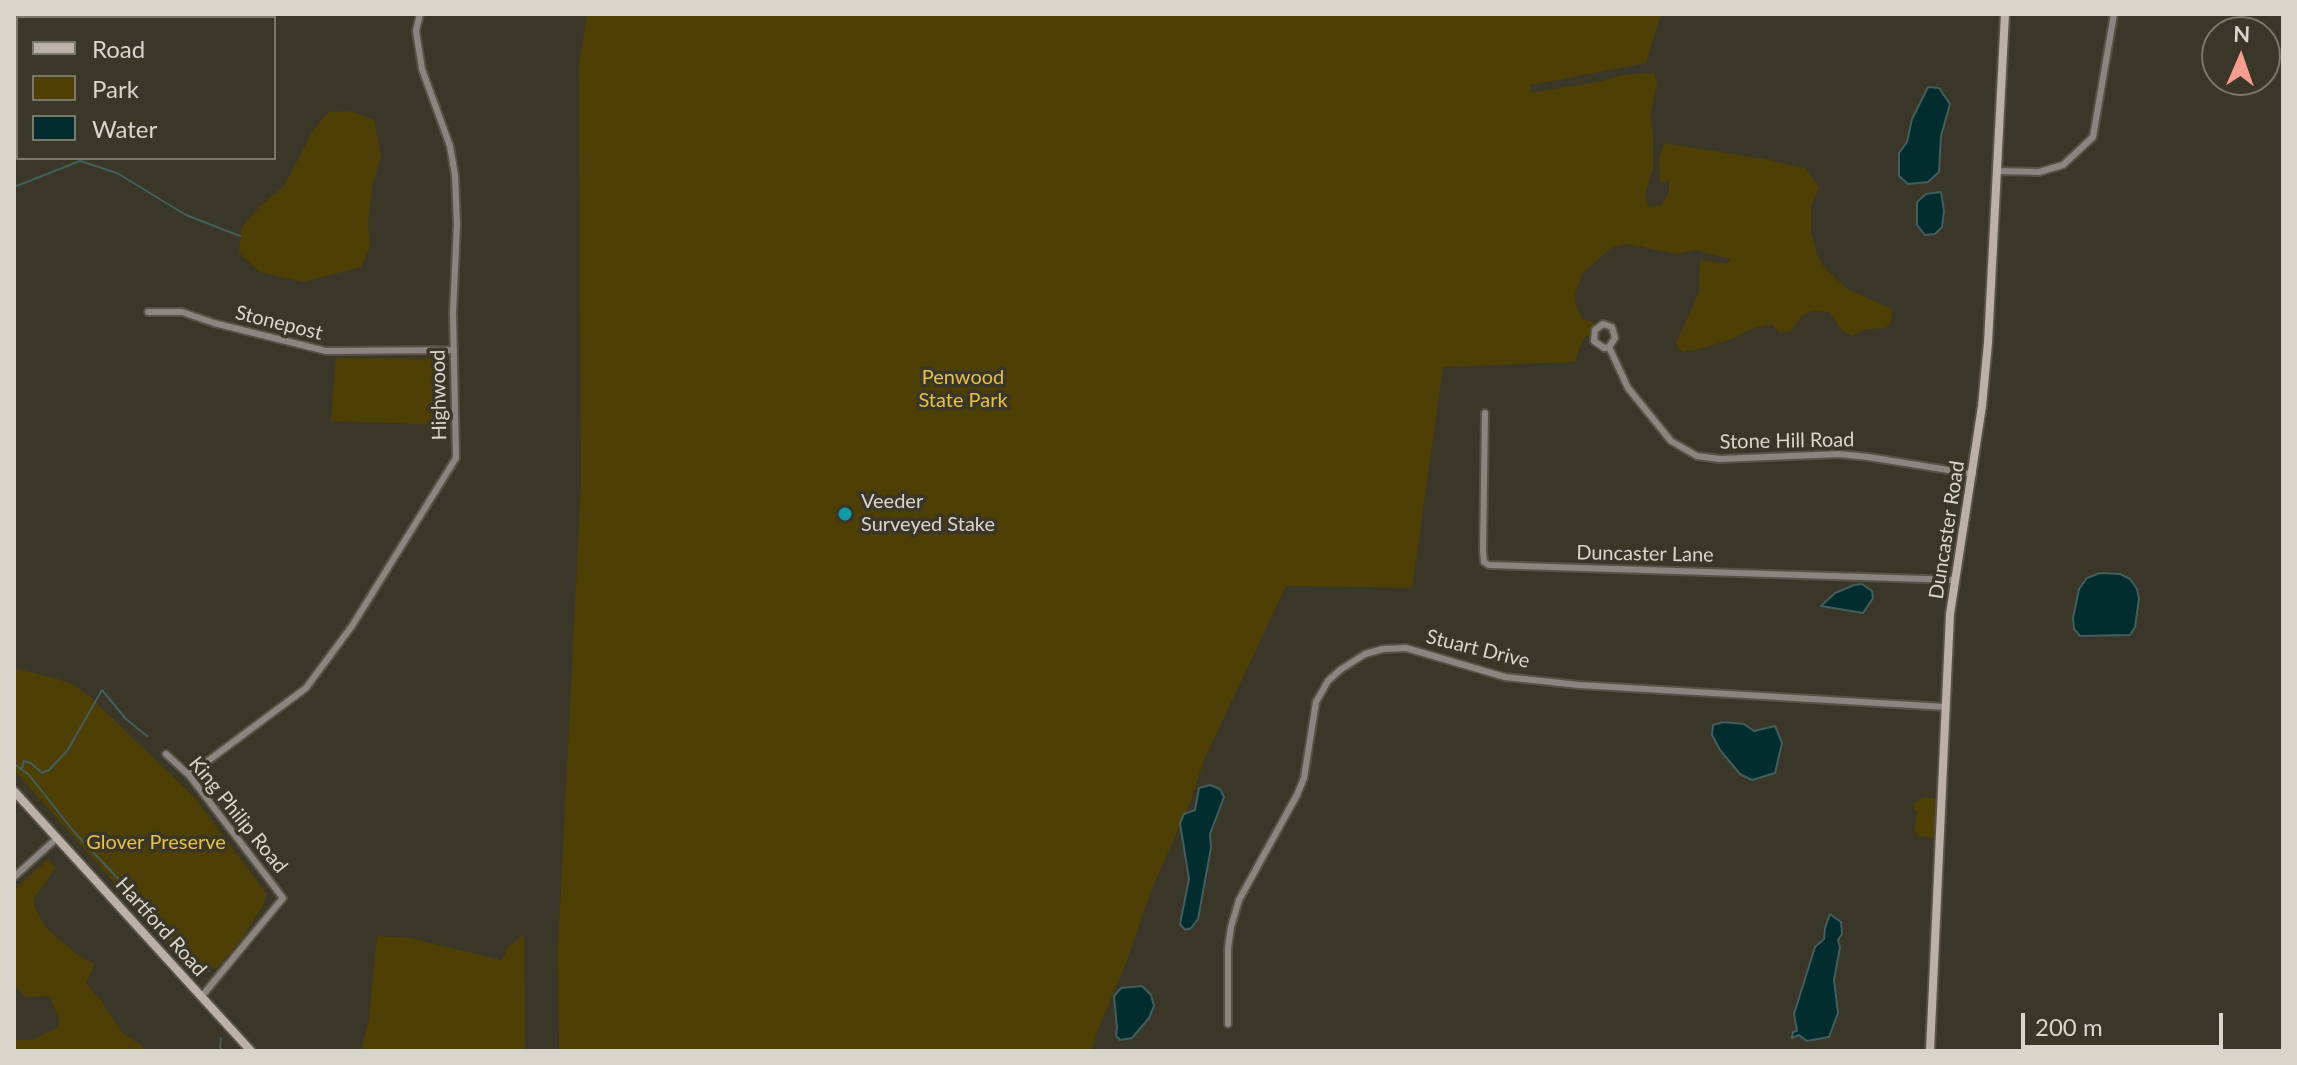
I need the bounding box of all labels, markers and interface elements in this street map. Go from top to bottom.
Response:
legend [16,16,276,160]
north arrow [2201,16,2281,96]
text: N [2233,20,2251,47]
text: Road [92,34,145,63]
text: Park [92,74,139,103]
text: Water [92,114,157,143]
street label: Stonepost [233,301,325,345]
street label: Highwood [426,349,452,441]
park label: Penwood State Park [918,366,1008,413]
street label: Stone Hill Road [1720,428,1854,454]
street label: Duncaster Road [1924,459,1970,601]
place label: Veeder Surveyed Stake [861,490,995,537]
marker: Veeder Surveyed Stake [836,505,854,523]
street label: Duncaster Lane [1576,541,1714,567]
street label: Stuart Drive [1424,625,1532,673]
street label: King Philip Road [184,752,292,878]
park label: Glover Preserve [86,831,226,855]
street label: Hartford Road [110,873,212,981]
scale bar [2025,997,2227,1047]
text: 200 m [2035,1012,2103,1041]

